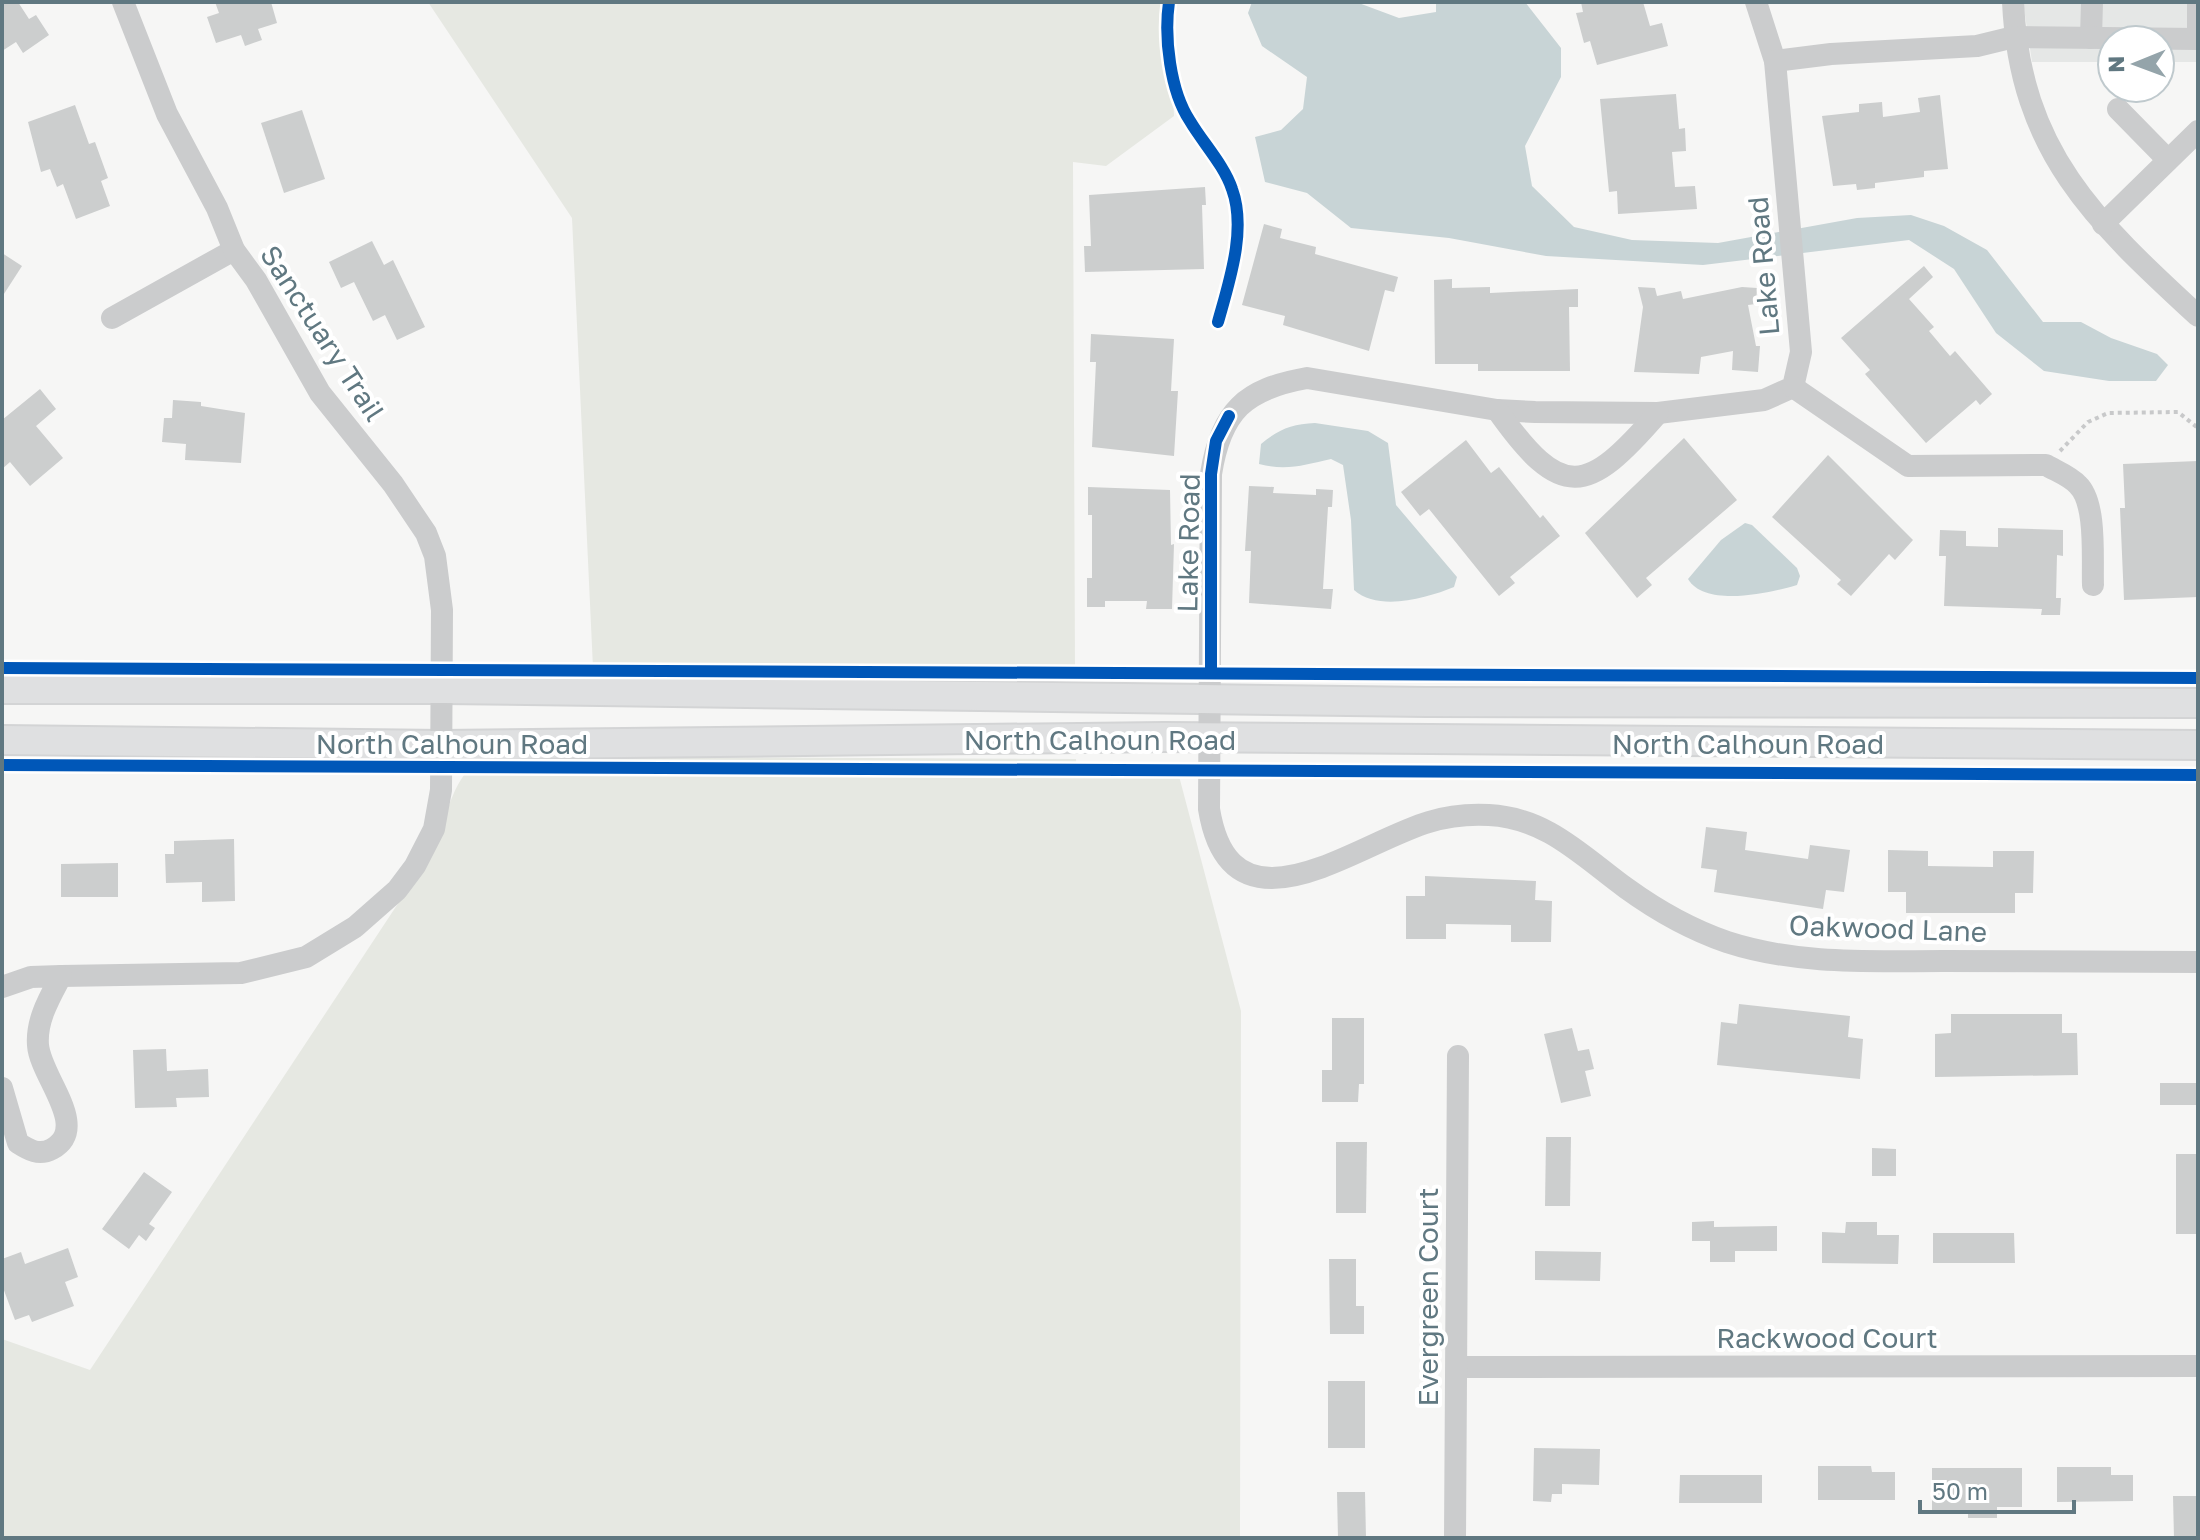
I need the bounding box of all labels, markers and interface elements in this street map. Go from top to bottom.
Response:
north arrow [2096,24,2176,104]
text: N [2102,56,2129,73]
street label: Lake Road [1740,195,1786,337]
street label: Sanctuary Trail [254,239,392,427]
street label: Lake Road [1170,473,1206,613]
street label: North Calhoun Road [964,723,1236,756]
street label: North Calhoun Road [316,727,588,760]
street label: North Calhoun Road [1612,727,1884,760]
street label: Oakwood Lane [1788,908,1988,948]
street label: Evergreen Court [1411,1188,1444,1406]
street label: Rackwood Court [1716,1321,1938,1354]
scale bar [1920,1464,2074,1514]
text: 50 m [1932,1476,1988,1505]

